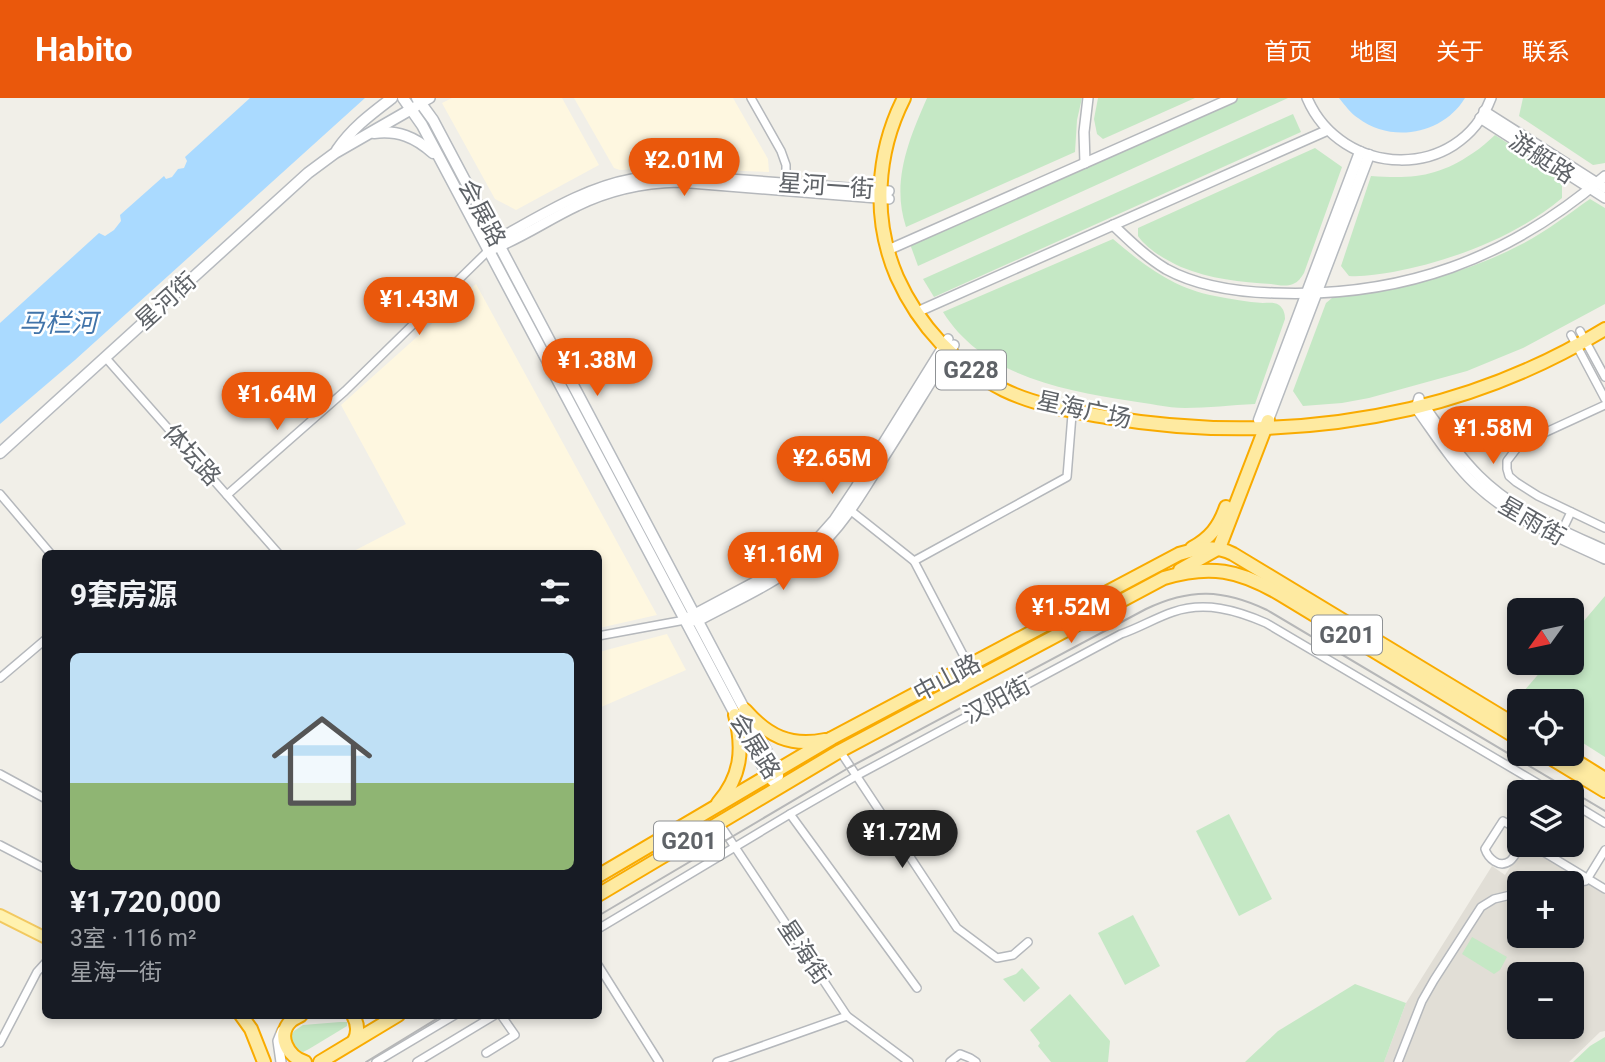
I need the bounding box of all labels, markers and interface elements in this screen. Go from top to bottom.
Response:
text: Habito [35,30,133,69]
text: 首页 [1264,38,1312,66]
text: 地图 [1350,38,1398,66]
text: 关于 [1436,38,1484,66]
text: 联系 [1522,38,1570,66]
street label: 游艇路 [1504,127,1580,189]
pin: ¥2.01M [627,139,741,198]
text: ¥2.01M [645,147,723,174]
street label: 星河一街 [777,169,875,203]
street label: 会展路 [453,175,511,251]
street label: 星河街 [130,267,202,335]
pin: ¥1.43M [362,278,476,337]
text: ¥1.43M [380,286,458,313]
water label: 马栏河 [19,308,102,338]
pin: ¥1.38M [540,338,654,398]
text: ¥1.38M [558,347,636,374]
road number: G228 [936,350,1006,390]
pin: ¥1.64M [220,372,334,432]
text: ¥1.64M [238,381,316,408]
street label: 星海广场 [1034,386,1134,434]
pin: ¥1.58M [1436,406,1550,466]
text: ¥1.58M [1454,415,1532,442]
street label: 体坛路 [158,419,226,491]
pin: ¥2.65M [775,436,889,496]
text: ¥2.65M [793,445,871,472]
street label: 星雨街 [1494,491,1570,551]
pin: ¥1.16M [726,532,840,592]
text: ¥1.16M [744,541,822,568]
icon: filters [536,573,574,611]
text: 9套房源 [70,577,177,612]
pin: ¥1.52M [1014,586,1128,645]
text: ¥1.52M [1032,594,1110,621]
north arrow [1507,598,1584,676]
map controls [1507,598,1584,1039]
road number: G201 [1312,615,1382,654]
street label: 中山路 [909,649,985,707]
street label: 汉阳街 [959,671,1035,729]
button: locate [1507,689,1584,766]
icon: home [259,698,385,824]
street label: 会展路 [724,708,786,784]
button: layers [1507,780,1584,857]
pin: ¥1.72M [845,810,959,870]
text: ¥1.72M [863,819,941,846]
road number: G201 [654,821,724,860]
button: + [1507,871,1584,948]
text: ¥1,720,000 [70,884,221,919]
street label: 星海街 [772,914,836,990]
text: 3室 · 116 m² [70,925,196,952]
text: 星海一街 [70,959,162,986]
button: − [1507,962,1584,1039]

